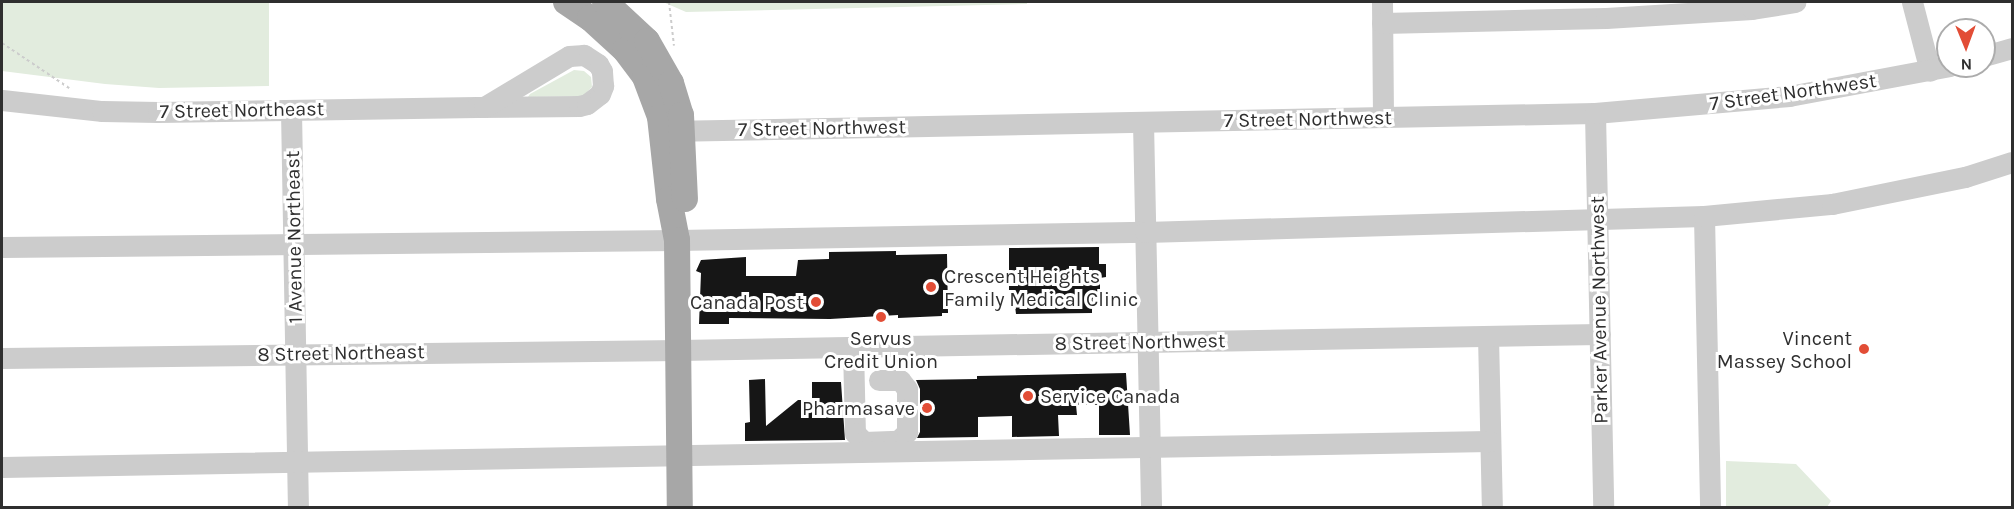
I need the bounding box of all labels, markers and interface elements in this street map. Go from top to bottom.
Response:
north arrow [1936,18,1996,78]
text: N [1960,55,1972,74]
street label: 7 Street Northwest [1708,68,1878,116]
street label: 7 Street Northeast [160,97,324,123]
street label: 7 Street Northwest [1224,106,1392,132]
street label: 7 Street Northwest [738,115,906,141]
street label: 1 Avenue Northeast [280,150,308,324]
street label: Parker Avenue Northwest [1585,196,1613,424]
place label: Crescent Heights Family Medical Clinic [944,264,1138,311]
marker: Crescent Heights Family Medical Clinic [922,278,940,296]
place label: Canada Post [690,290,804,314]
marker: Canada Post [809,295,823,309]
marker: Servus Credit Union [874,310,888,324]
place label: Servus Credit Union [824,326,938,373]
place label: Vincent Massey School [1717,326,1852,373]
street label: 8 Street Northwest [1054,329,1226,355]
street label: 8 Street Northeast [257,340,425,366]
marker: Vincent Massey School [1857,342,1871,356]
place label: Service Canada [1040,384,1180,408]
marker: Service Canada [1021,389,1035,403]
place label: Pharmasave [802,396,915,420]
marker: Pharmasave [920,401,934,415]

